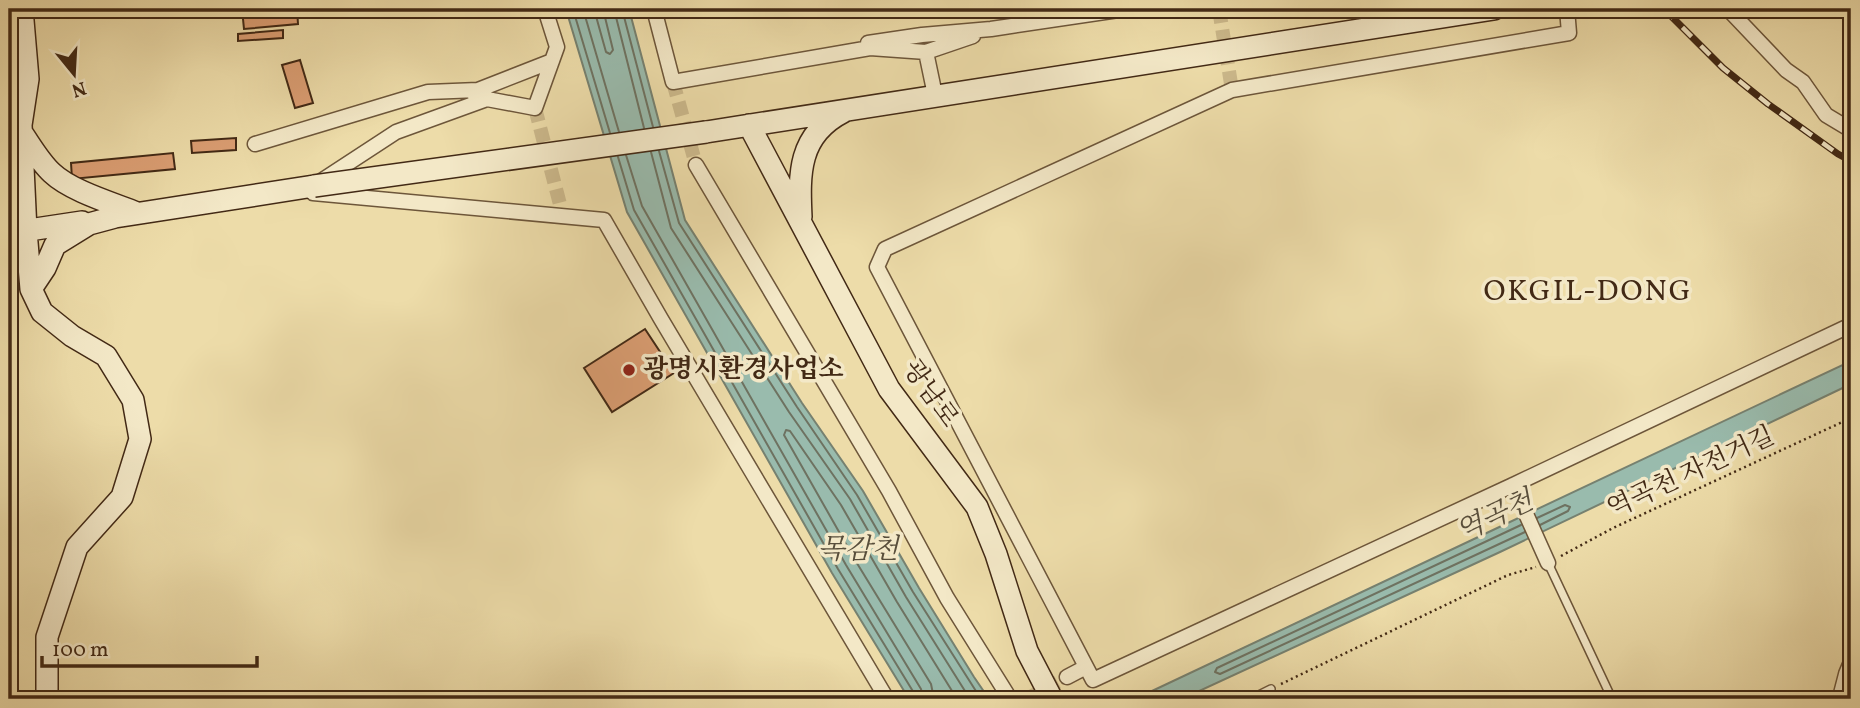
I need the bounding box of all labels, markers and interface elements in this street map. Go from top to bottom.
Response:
north arrow [38,38,108,108]
text: N [68,74,89,103]
district label: OKGIL-DONG [1483,271,1693,313]
place label: 광명시환경사업소 [643,352,844,388]
street label: 광남로 [894,353,966,435]
marker: 광명시환경사업소 [621,362,637,378]
street label: 역곡천 자전거길 [1601,418,1781,528]
water label: 역곡천 [1450,481,1542,552]
water label: 목감천 [817,531,901,570]
scale bar [42,624,257,668]
text: 100 m [52,636,109,665]

